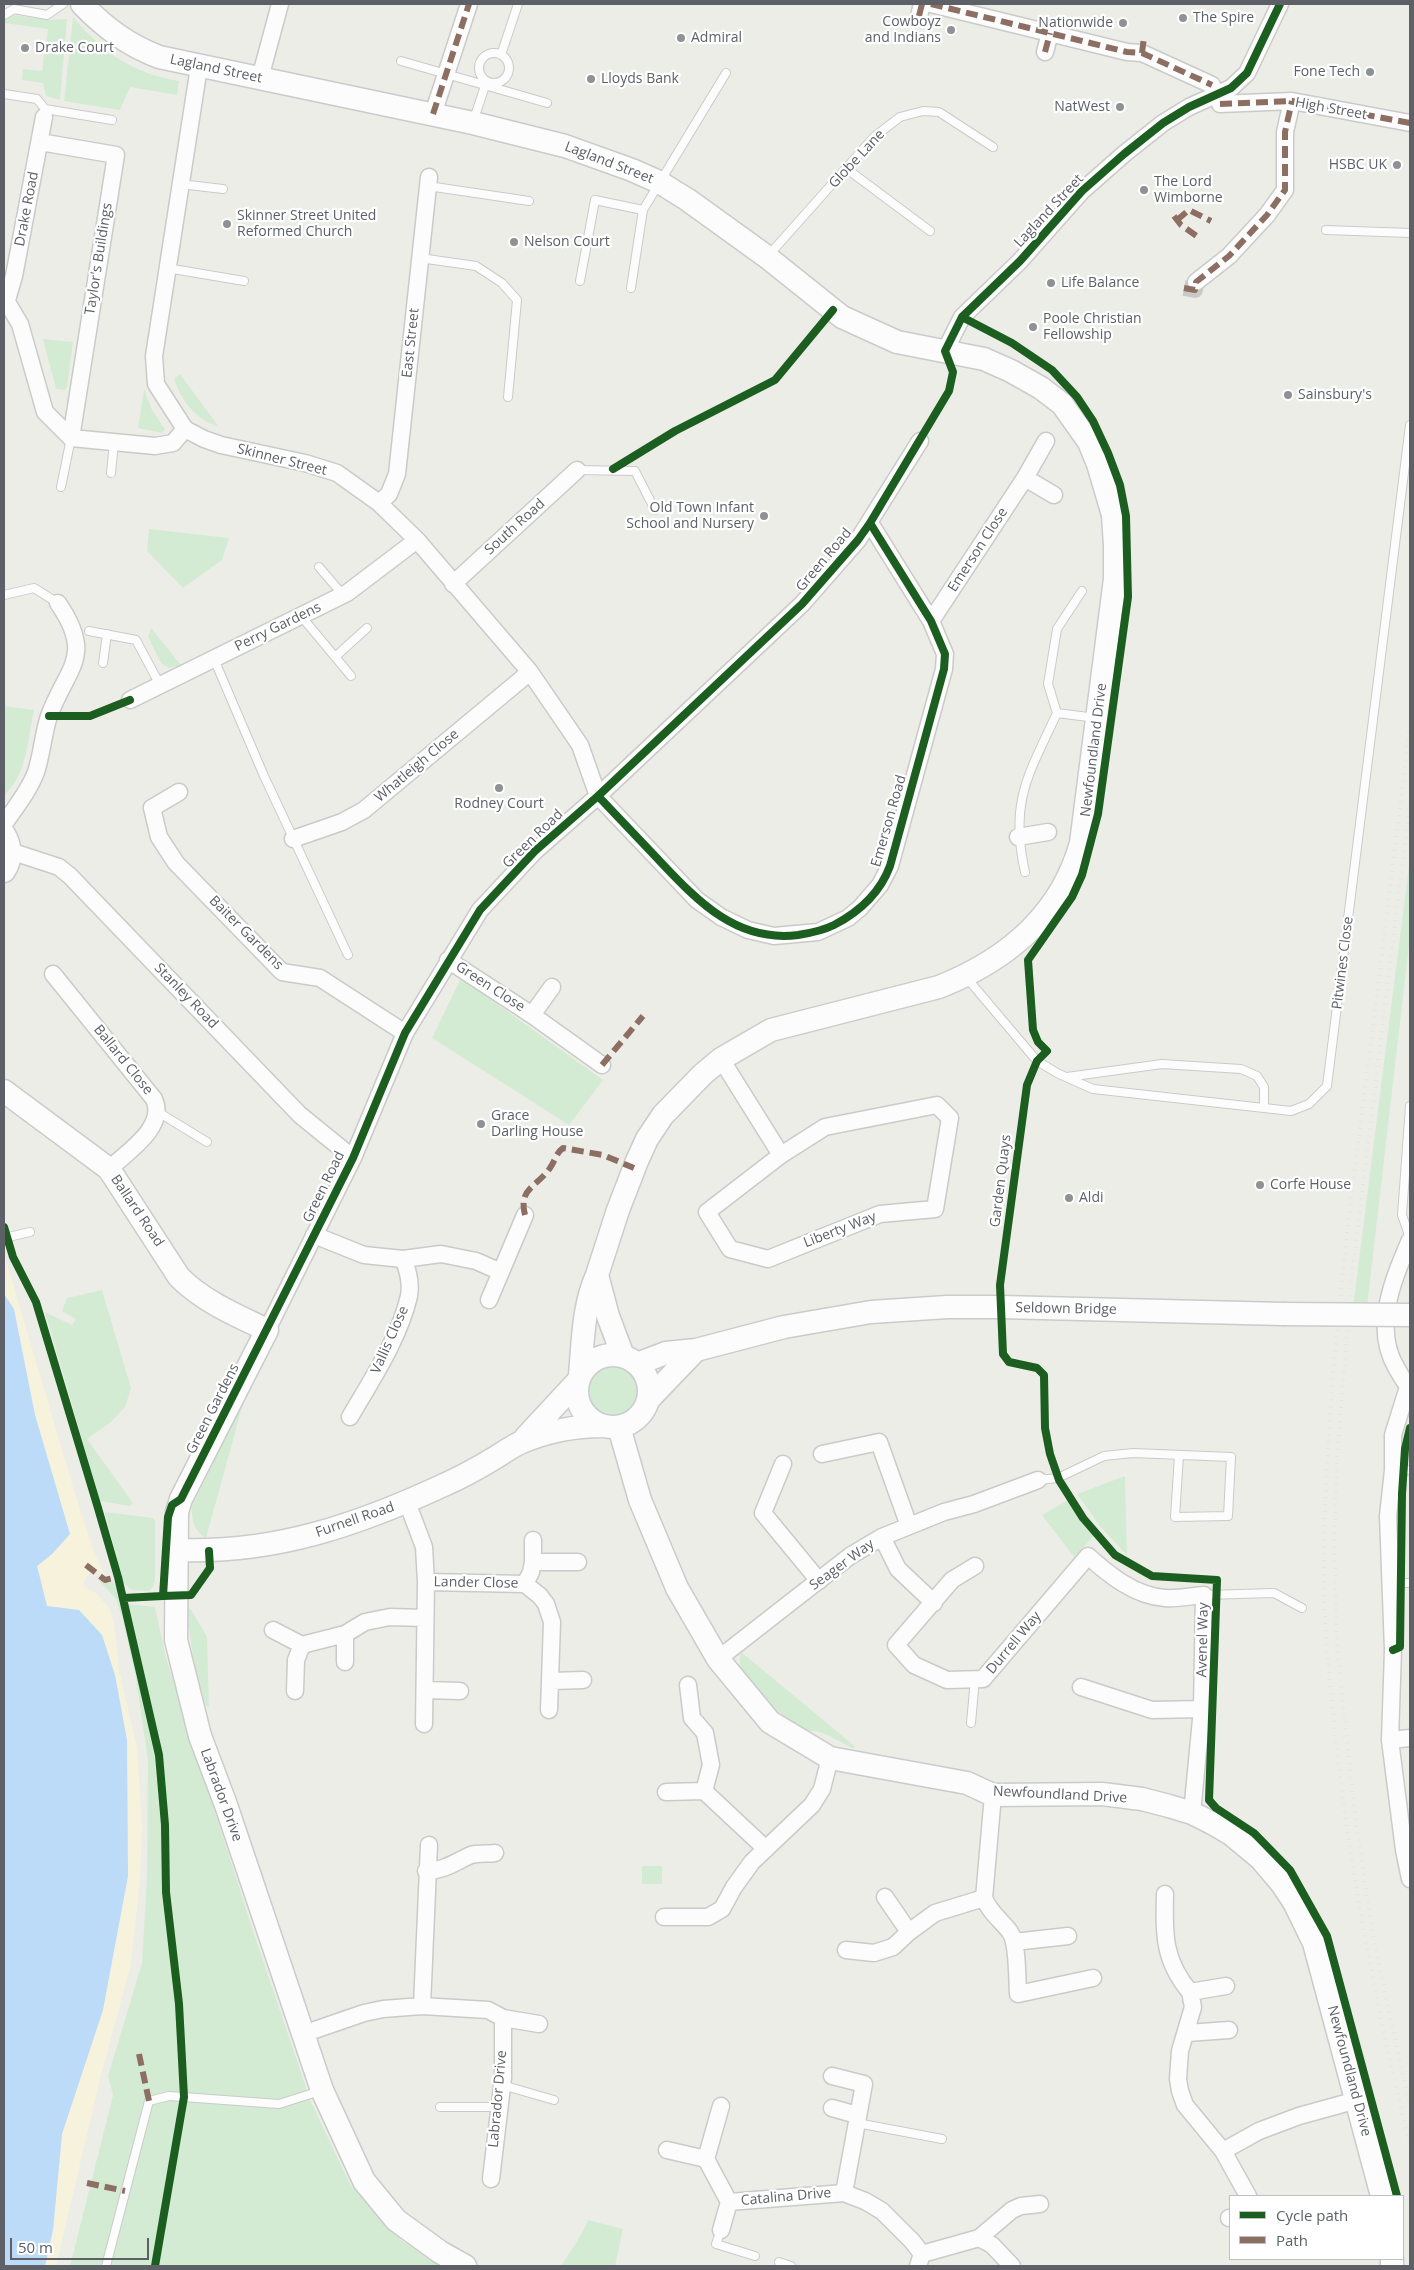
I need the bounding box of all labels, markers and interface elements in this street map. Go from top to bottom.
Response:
place label: The Spire [1193,10,1254,26]
marker: The Spire [1177,12,1189,24]
place label: Cowboyz and Indians [865,14,941,46]
place label: Nationwide [1038,15,1113,31]
marker: Nationwide [1117,17,1129,29]
marker: Cowboyz and Indians [945,24,957,36]
place label: Admiral [691,30,742,46]
marker: Admiral [675,32,687,44]
place label: Drake Court [35,40,114,56]
marker: Drake Court [19,42,31,54]
street label: Lagland Street [168,51,264,87]
place label: Fone Tech [1293,64,1360,80]
marker: Fone Tech [1364,66,1376,78]
place label: Lloyds Bank [601,71,679,87]
marker: Lloyds Bank [585,73,597,85]
street label: High Street [1294,94,1368,124]
place label: NatWest [1054,99,1110,115]
marker: NatWest [1114,101,1126,113]
street label: Globe Lane [826,126,888,192]
street label: Lagland Street [562,138,656,188]
place label: HSBC UK [1329,157,1387,173]
marker: HSBC UK [1391,159,1403,171]
street label: Drake Road [12,170,42,248]
street label: Lagland Street [1011,171,1087,251]
place label: The Lord Wimborne [1154,174,1223,206]
marker: The Lord Wimborne [1138,184,1150,196]
street label: Taylor's Buildings [82,202,116,316]
place label: Skinner Street United Reformed Church [237,208,376,240]
marker: Skinner Street United Reformed Church [221,218,233,230]
place label: Nelson Court [524,234,610,250]
marker: Nelson Court [508,236,520,248]
place label: Life Balance [1061,275,1139,291]
marker: Life Balance [1045,277,1057,289]
street label: East Street [399,307,423,379]
place label: Poole Christian Fellowship [1043,311,1142,344]
marker: Poole Christian Fellowship [1027,321,1039,333]
place label: Sainsbury's [1298,387,1372,403]
marker: Sainsbury's [1282,389,1294,401]
street label: Skinner Street [235,441,329,479]
street label: South Road [481,496,549,558]
place label: Old Town Infant School and Nursery [626,500,754,532]
street label: Emerson Close [945,505,1011,595]
marker: Old Town Infant School and Nursery [758,510,770,522]
street label: Green Road [793,525,855,595]
street label: Perry Gardens [232,599,324,655]
street label: Newfoundland Drive [1077,682,1111,818]
street label: Whatleigh Close [372,726,462,806]
street label: Emerson Road [868,773,910,869]
marker: Rodney Court [493,782,505,794]
place label: Rodney Court [454,796,544,812]
street label: Green Road [499,806,567,872]
street label: Baiter Gardens [205,892,287,974]
street label: Pitwines Close [1329,916,1357,1010]
street label: Green Close [452,958,528,1016]
street label: Stanley Road [151,960,221,1032]
street label: Ballard Close [90,1022,156,1098]
place label: Grace Darling House [491,1108,583,1140]
marker: Grace Darling House [475,1118,487,1130]
street label: Garden Quays [987,1134,1015,1228]
street label: Green Road [300,1149,348,1225]
street label: Ballard Road [107,1172,167,1250]
place label: Corfe House [1270,1177,1351,1193]
marker: Corfe House [1254,1179,1266,1191]
place label: Aldi [1079,1190,1103,1206]
marker: Aldi [1063,1192,1075,1204]
street label: Liberty Way [801,1208,879,1252]
street label: Seldown Bridge [1015,1300,1117,1318]
street label: Vallis Close [368,1304,412,1376]
street label: Green Gardens [183,1361,243,1457]
street label: Furnell Road [313,1499,397,1541]
street label: Seager Way [806,1536,878,1594]
street label: Lander Close [433,1574,519,1592]
street label: Avenel Way [1194,1602,1212,1678]
street label: Durrell Way [983,1608,1045,1678]
street label: Labrador Drive [196,1746,246,1844]
street label: Newfoundland Drive [992,1783,1128,1807]
street label: Newfoundland Drive [1323,2004,1375,2138]
street label: Labrador Drive [485,2050,511,2148]
street label: Catalina Drive [740,2185,832,2209]
legend [1229,2195,1404,2260]
text: Cycle path [1276,2205,1348,2225]
scale bar [12,2228,151,2260]
text: Path [1276,2230,1308,2250]
text: 50 m [18,2237,53,2257]

